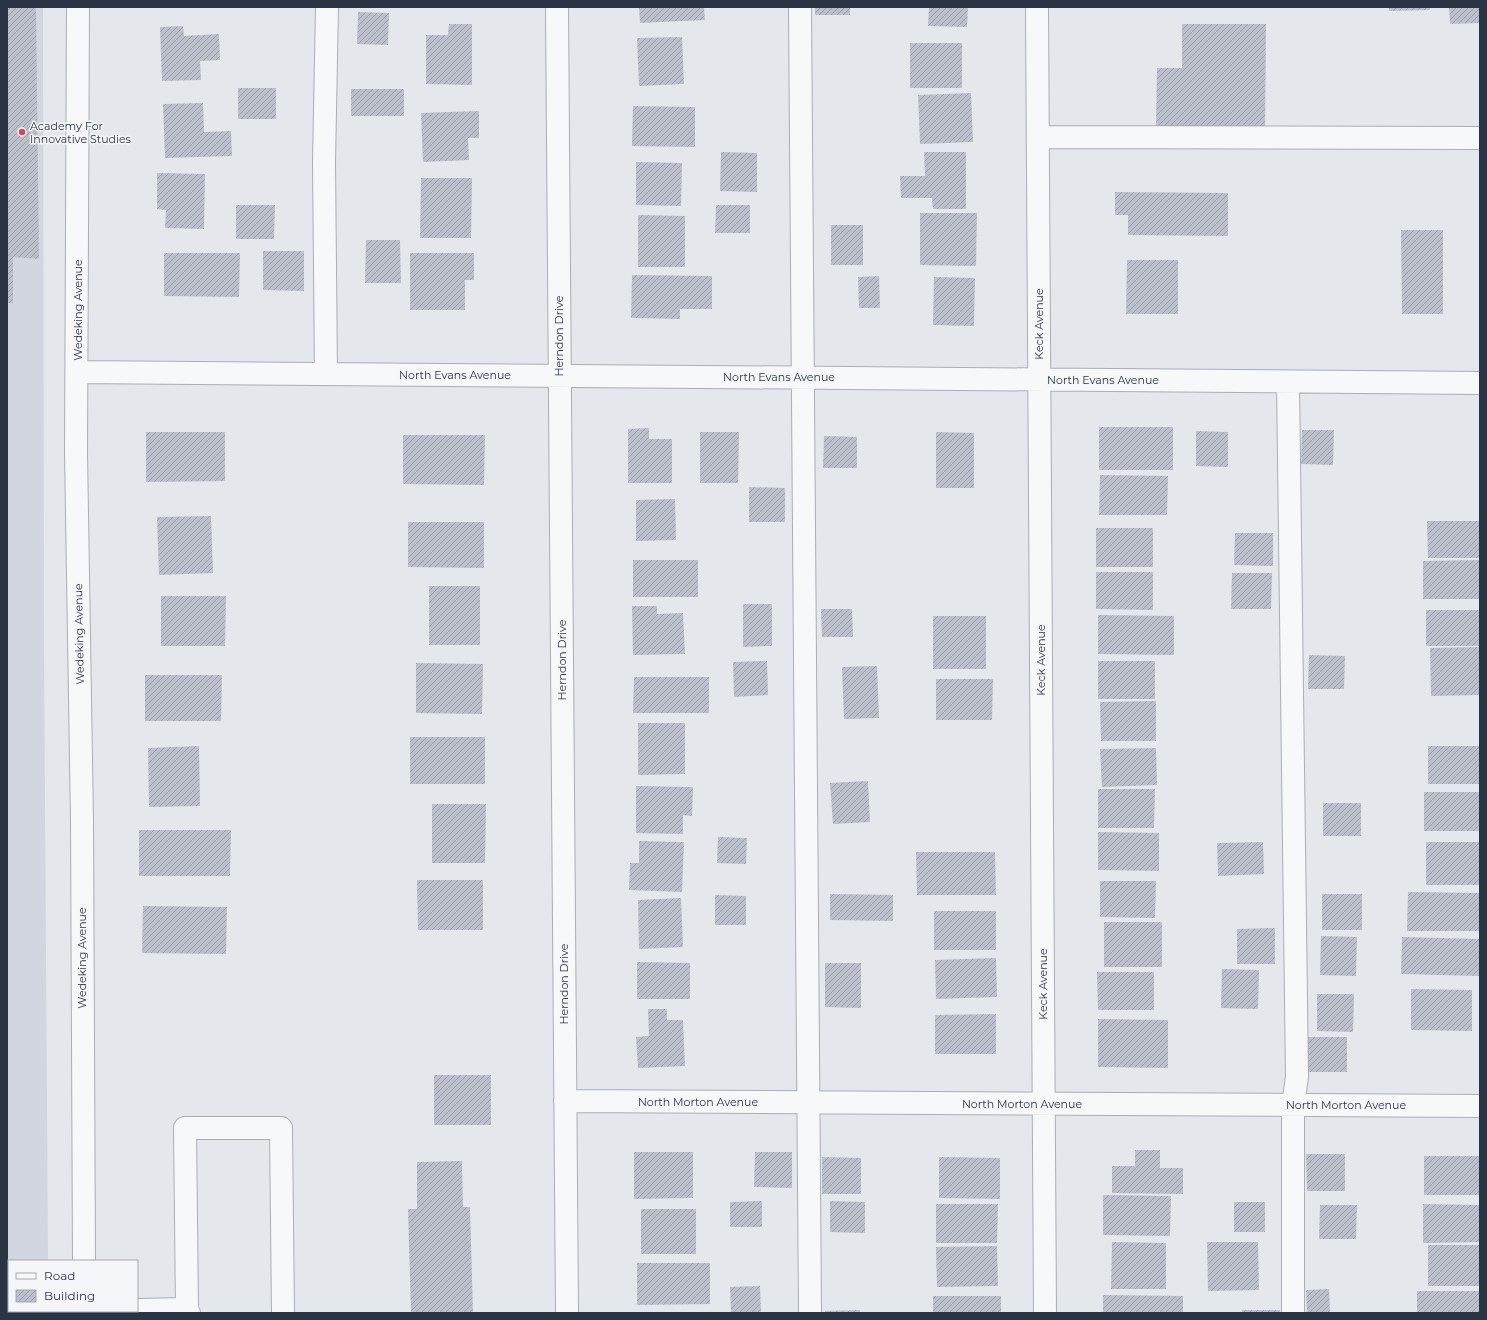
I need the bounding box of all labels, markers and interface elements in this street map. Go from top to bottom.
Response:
place label: Academy For Innovative Studies [30,119,132,146]
marker: Academy For Innovative Studies [17,127,27,137]
street label: Wedeking Avenue [71,259,85,361]
street label: Keck Avenue [1032,288,1046,360]
street label: Herndon Drive [552,295,566,376]
street label: North Evans Avenue [399,368,511,382]
street label: North Evans Avenue [723,370,835,384]
street label: North Evans Avenue [1047,373,1159,387]
street label: Wedeking Avenue [71,583,87,685]
street label: Herndon Drive [555,619,569,700]
street label: Keck Avenue [1034,624,1048,696]
street label: Wedeking Avenue [75,907,89,1009]
street label: Herndon Drive [557,943,571,1024]
street label: Keck Avenue [1036,948,1050,1020]
street label: North Morton Avenue [638,1095,758,1109]
street label: North Morton Avenue [962,1097,1082,1111]
street label: North Morton Avenue [1286,1098,1406,1112]
legend [8,1260,138,1312]
text: Road [44,1268,75,1283]
text: Building [44,1288,95,1303]

